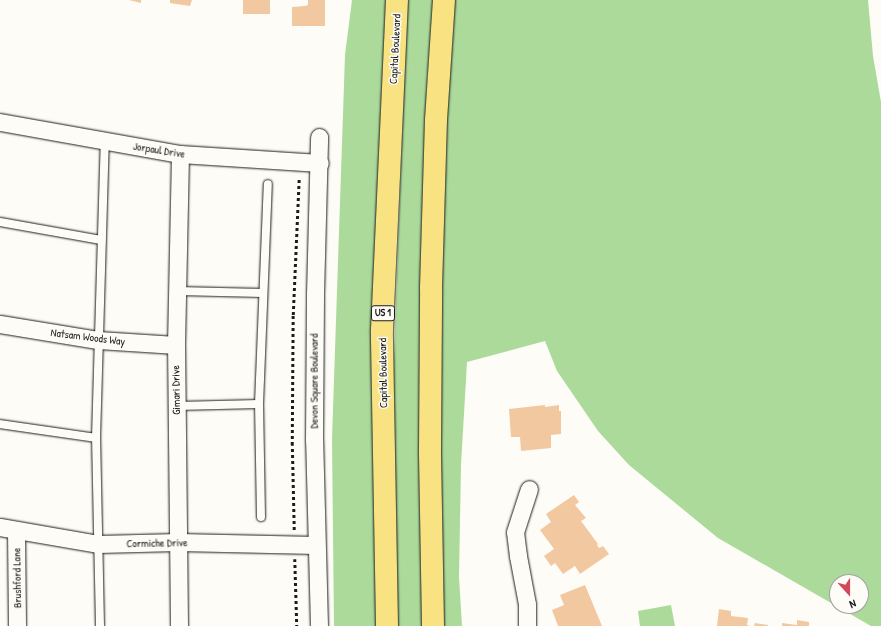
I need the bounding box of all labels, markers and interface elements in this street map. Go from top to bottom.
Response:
street label: Capital Boulevard [387,14,403,84]
street label: Jorpaul Drive [132,139,186,161]
road number: US 1 [370,305,396,321]
street label: Natsam Woods Way [50,326,126,348]
street label: Devon Square Boulevard [307,334,321,428]
street label: Capital Boulevard [376,338,390,408]
street label: Gimari Drive [169,365,183,415]
street label: Cormiche Drive [126,536,188,550]
street label: Brushford Lane [10,548,24,608]
north arrow [829,574,869,614]
text: N [848,597,858,612]

